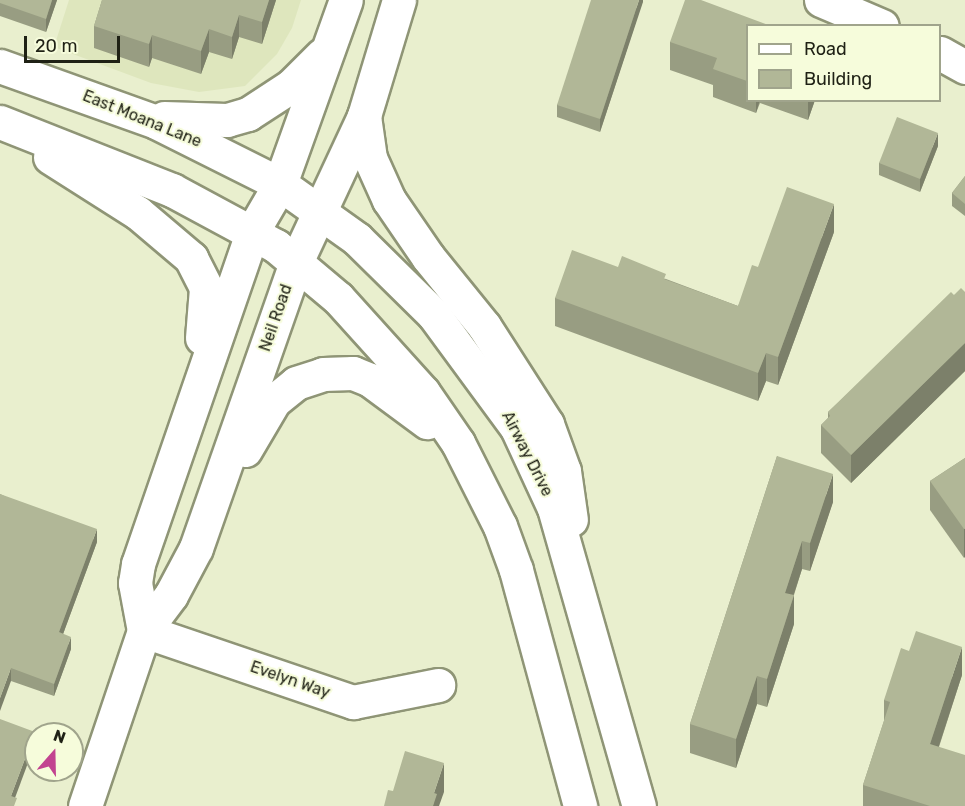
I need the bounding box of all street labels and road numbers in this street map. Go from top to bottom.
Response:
street label: East Moana Lane [80,86,204,152]
street label: Neil Road [256,282,296,354]
street label: Airway Drive [497,408,557,500]
street label: Evelyn Way [248,657,332,703]

